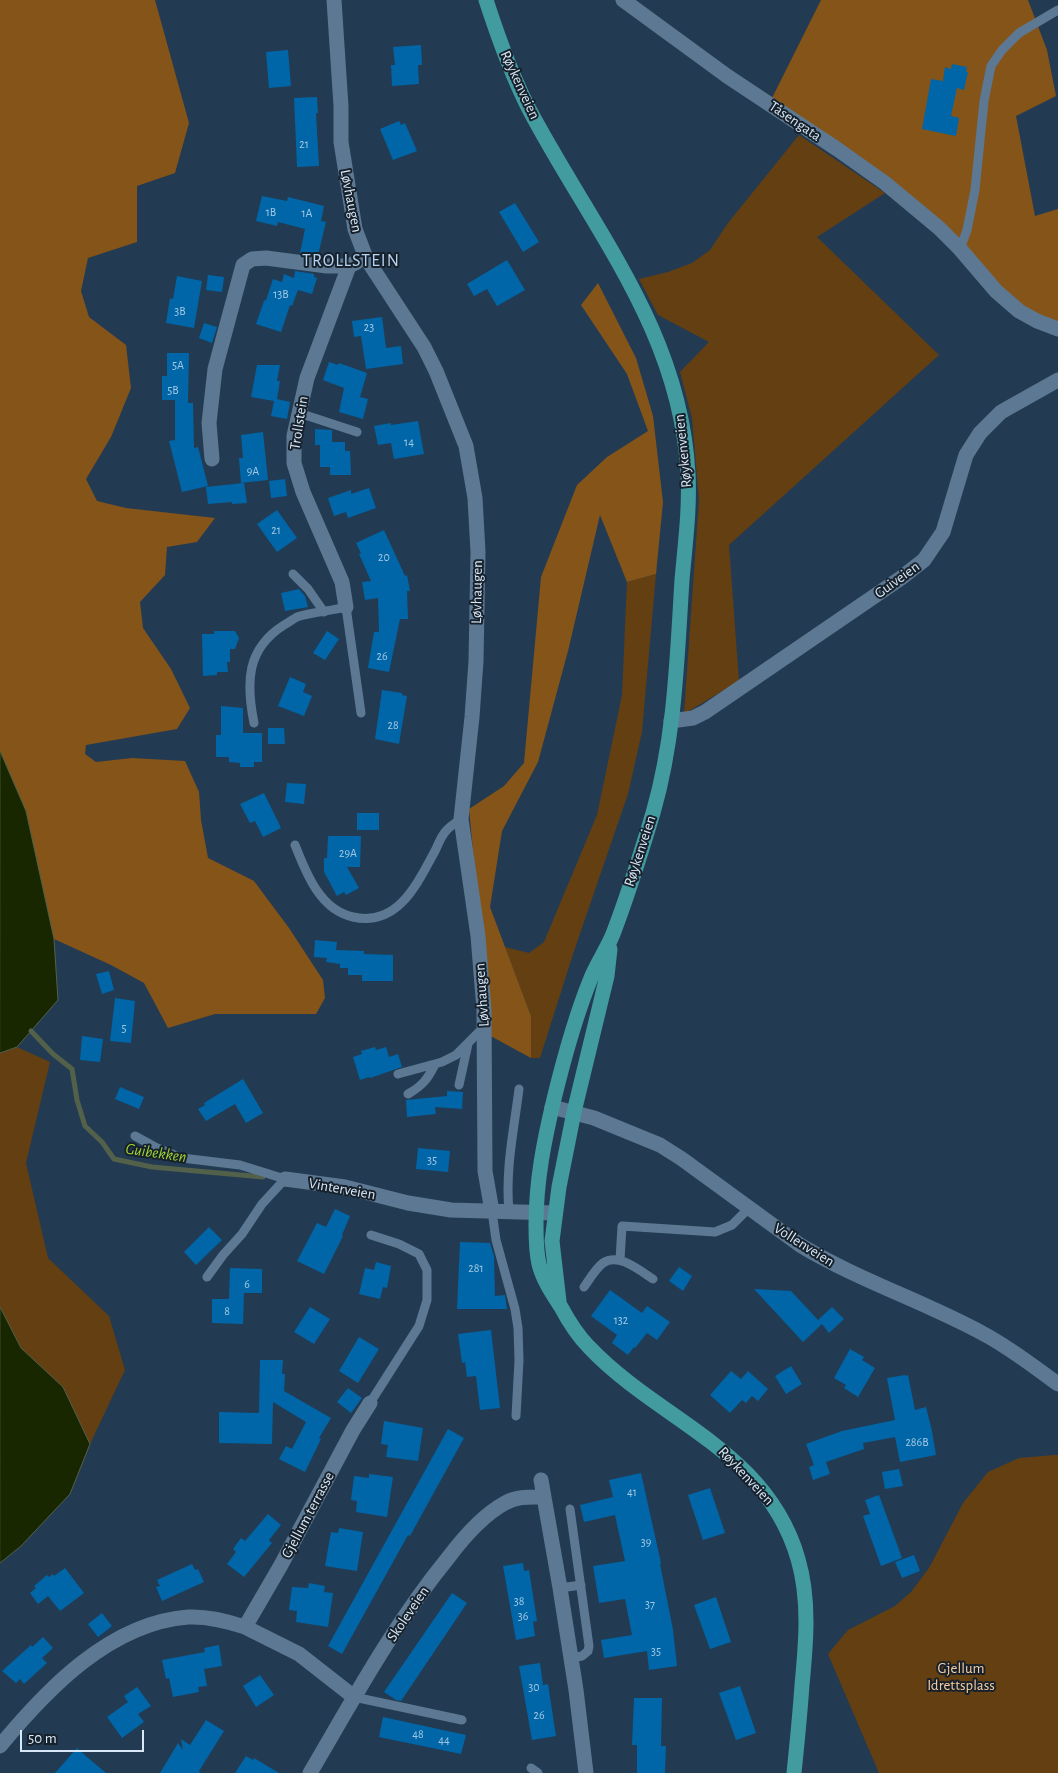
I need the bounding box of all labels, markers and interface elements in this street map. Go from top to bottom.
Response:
street label: Røykenveien [496,48,544,122]
street label: Tåsengata [765,97,825,145]
house number: 21 [299,137,309,151]
street label: Løvhaugen [336,168,366,234]
house number: 1B [266,205,276,219]
house number: 1A [301,206,313,220]
district label: TROLLSTEIN [301,250,401,272]
house number: 13B [273,287,289,301]
house number: 3B [174,304,186,318]
house number: 23 [364,320,374,334]
house number: 5A [172,358,184,372]
house number: 5B [167,383,179,397]
street label: Trollstein [286,395,312,451]
street label: Røykenveien [670,413,696,489]
house number: 14 [404,435,414,449]
house number: 9A [247,464,259,478]
house number: 21 [271,523,281,537]
house number: 20 [378,550,390,564]
street label: Guiveien [871,558,923,602]
street label: Løvhaugen [467,560,487,624]
house number: 26 [376,649,388,663]
house number: 28 [387,718,399,732]
street label: Røykenveien [620,813,660,889]
house number: 29A [339,846,357,860]
street label: Løvhaugen [471,963,493,1027]
house number: 5 [121,1021,127,1035]
water label: Guibekken [124,1139,188,1167]
house number: 35 [427,1153,437,1167]
street label: Vinterveien [307,1174,377,1204]
street label: Vollenveien [770,1219,838,1271]
house number: 281 [468,1261,484,1275]
house number: 6 [244,1277,250,1291]
house number: 8 [224,1304,230,1318]
house number: 132 [614,1313,628,1327]
house number: 286B [905,1435,929,1449]
street label: Røykenveien [714,1443,778,1509]
street label: Gjellum terrasse [278,1469,338,1561]
house number: 41 [627,1485,637,1499]
house number: 39 [641,1535,651,1549]
street label: Skoleveien [383,1583,433,1645]
house number: 38 [514,1594,524,1608]
house number: 37 [645,1597,655,1611]
house number: 36 [518,1609,528,1623]
house number: 35 [651,1644,661,1658]
park label: Gjellum Idrettsplass [927,1659,995,1694]
house number: 30 [528,1680,540,1694]
house number: 26 [533,1708,545,1722]
scale bar [22,1720,146,1752]
house number: 48 [412,1727,424,1741]
text: 50 m [28,1731,57,1746]
house number: 44 [438,1733,450,1747]

